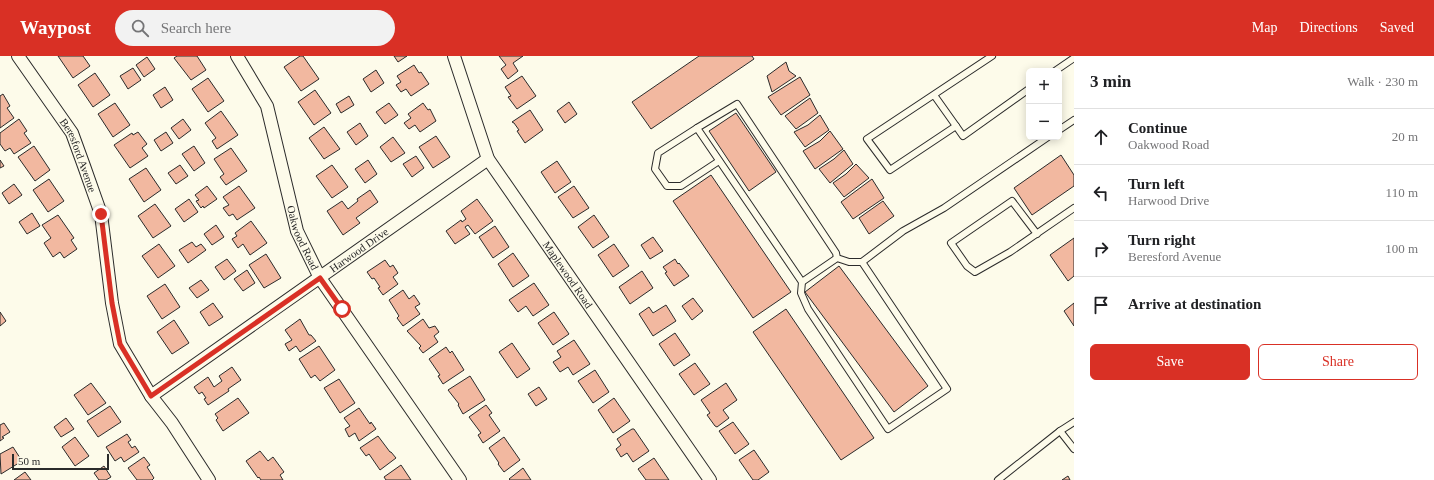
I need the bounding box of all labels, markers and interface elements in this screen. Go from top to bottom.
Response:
search box [115,10,395,46]
text: Waypost [20,17,91,38]
icon: search [129,17,151,39]
text: Search here [161,20,231,36]
text: Map [1252,20,1277,35]
text: Directions [1299,20,1358,35]
text: Saved [1380,20,1414,35]
map controls [1026,68,1062,140]
button: + [1026,68,1062,104]
text: 3 min [1090,72,1131,91]
text: Walk · 230 m [1347,74,1418,89]
button: − [1026,104,1062,140]
street label: Beresford Avenue [58,116,99,194]
text: Continue [1128,120,1187,136]
icon: ahead [1090,126,1112,148]
text: 20 m [1392,129,1418,144]
text: Oakwood Road [1128,137,1209,152]
text: Turn left [1128,176,1185,192]
icon: left [1090,182,1112,204]
text: 110 m [1386,185,1418,200]
text: Harwood Drive [1128,193,1209,208]
street label: Oakwood Road [285,204,321,272]
route end [92,205,110,223]
street label: Harwood Drive [327,225,390,275]
text: Turn right [1128,232,1195,248]
icon: right [1090,238,1112,260]
street label: Maplewood Road [541,239,595,311]
text: 100 m [1385,241,1418,256]
text: Beresford Avenue [1128,249,1221,264]
icon: arrive [1090,294,1112,316]
text: Arrive at destination [1128,296,1261,312]
route start [333,300,351,318]
button: Save [1090,344,1250,380]
button: Share [1258,344,1418,380]
scale bar [12,452,109,471]
text: 50 m [18,455,40,467]

